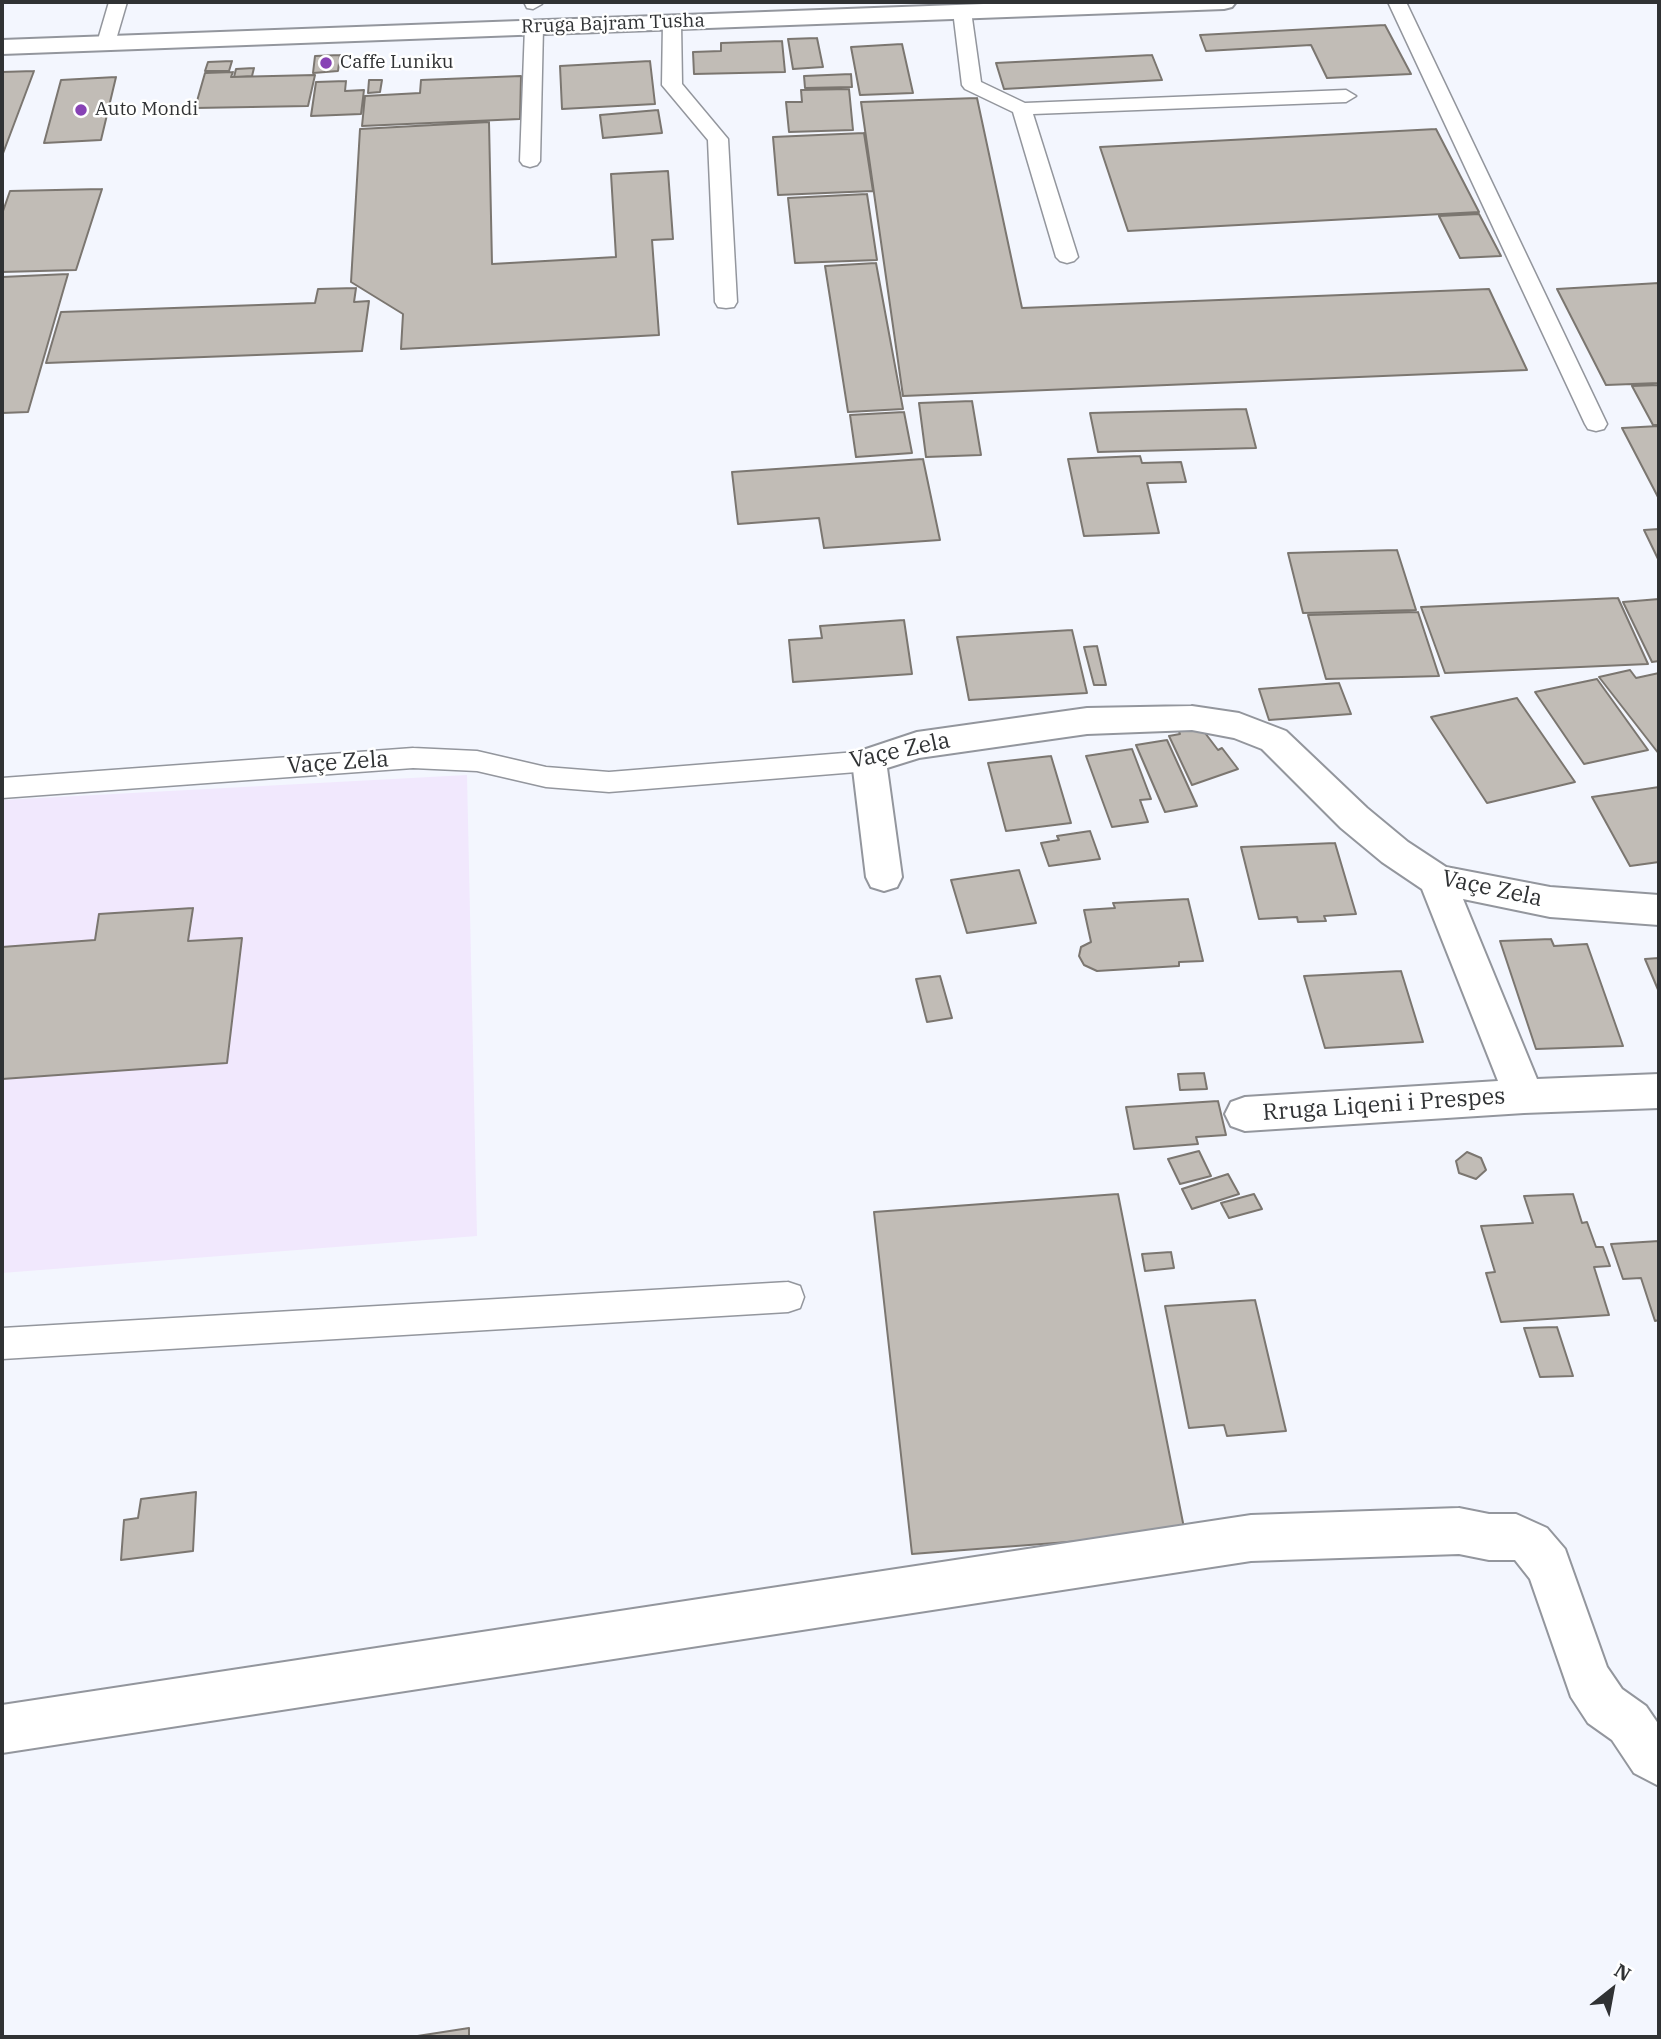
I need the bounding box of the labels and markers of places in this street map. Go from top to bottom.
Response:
place label: Caffe Luniku [340,52,454,74]
marker: Caffe Luniku [318,55,334,71]
place label: Auto Mondi [95,99,198,121]
marker: Auto Mondi [73,102,89,118]

